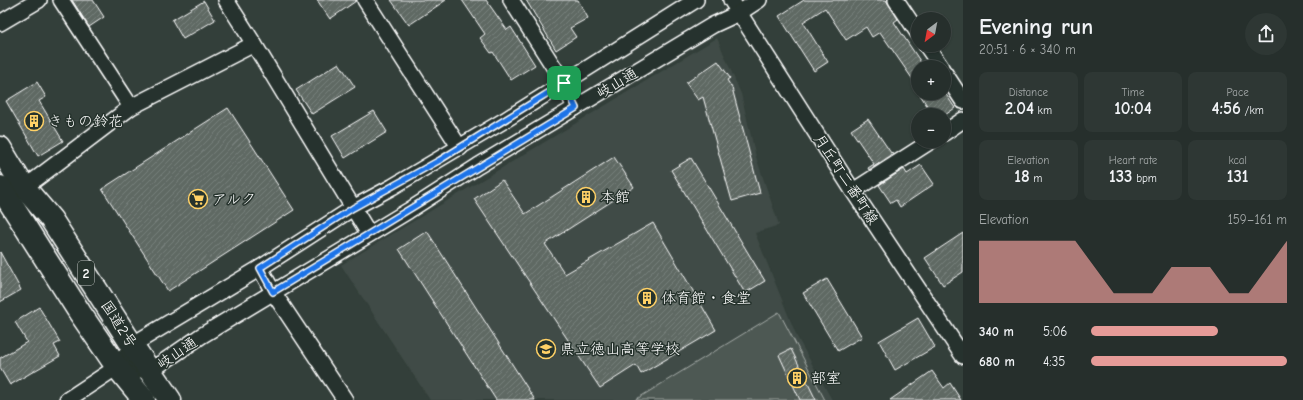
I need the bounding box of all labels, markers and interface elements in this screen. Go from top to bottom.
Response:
north arrow [911,12,951,52]
map controls [911,12,951,148]
button: share [1245,13,1287,55]
text: Evening run [979,14,1093,40]
text: 20:51 · 6 × 340 m [979,42,1076,57]
button: + [911,60,951,100]
street label: 岐山通 [593,64,641,102]
pin [547,66,581,100]
icon: arrive [553,72,575,94]
text: Distance [1009,86,1048,99]
text: Time [1122,86,1144,99]
text: Pace [1227,86,1249,99]
text: 2.04 [1005,99,1034,118]
text: 10:04 [1114,99,1152,118]
text: 4:56 [1211,99,1241,118]
text: km [1034,104,1052,117]
text: /km [1241,104,1264,117]
button: − [911,108,951,148]
building icon: きもの鈴花 [23,110,45,132]
place label: きもの鈴花 [48,112,123,130]
street label: 月丘町二番町線 [810,130,882,228]
text: Elevation [1007,154,1049,167]
text: Heart rate [1109,154,1157,167]
text: kcal [1228,154,1247,167]
text: 18 [1014,167,1030,186]
text: 133 [1109,167,1132,186]
text: 131 [1227,167,1249,186]
text: m [1030,172,1042,185]
text: bpm [1132,172,1157,185]
building icon: 本館 [575,186,597,208]
supermarket icon: アルク [187,188,209,210]
place label: 本館 [600,188,630,206]
place label: アルク [212,190,256,208]
text: Elevation [979,212,1029,227]
text: 159–161 m [1228,212,1287,227]
road number: 2 [78,261,94,285]
building icon: 体育館・食堂 [636,287,658,309]
place label: 体育館・食堂 [661,289,751,307]
street label: 国道2号 [97,297,141,351]
text: 340 m [979,324,1014,339]
text: 5:06 [1043,324,1067,339]
street label: 岐山通 [153,333,201,373]
school or university icon: 県立徳山高等学校 [535,338,557,360]
place label: 県立徳山高等学校 [560,340,680,358]
text: 680 m [979,354,1015,369]
text: 4:35 [1043,354,1065,369]
building icon: 部室 [786,367,808,389]
place label: 部室 [811,369,841,387]

